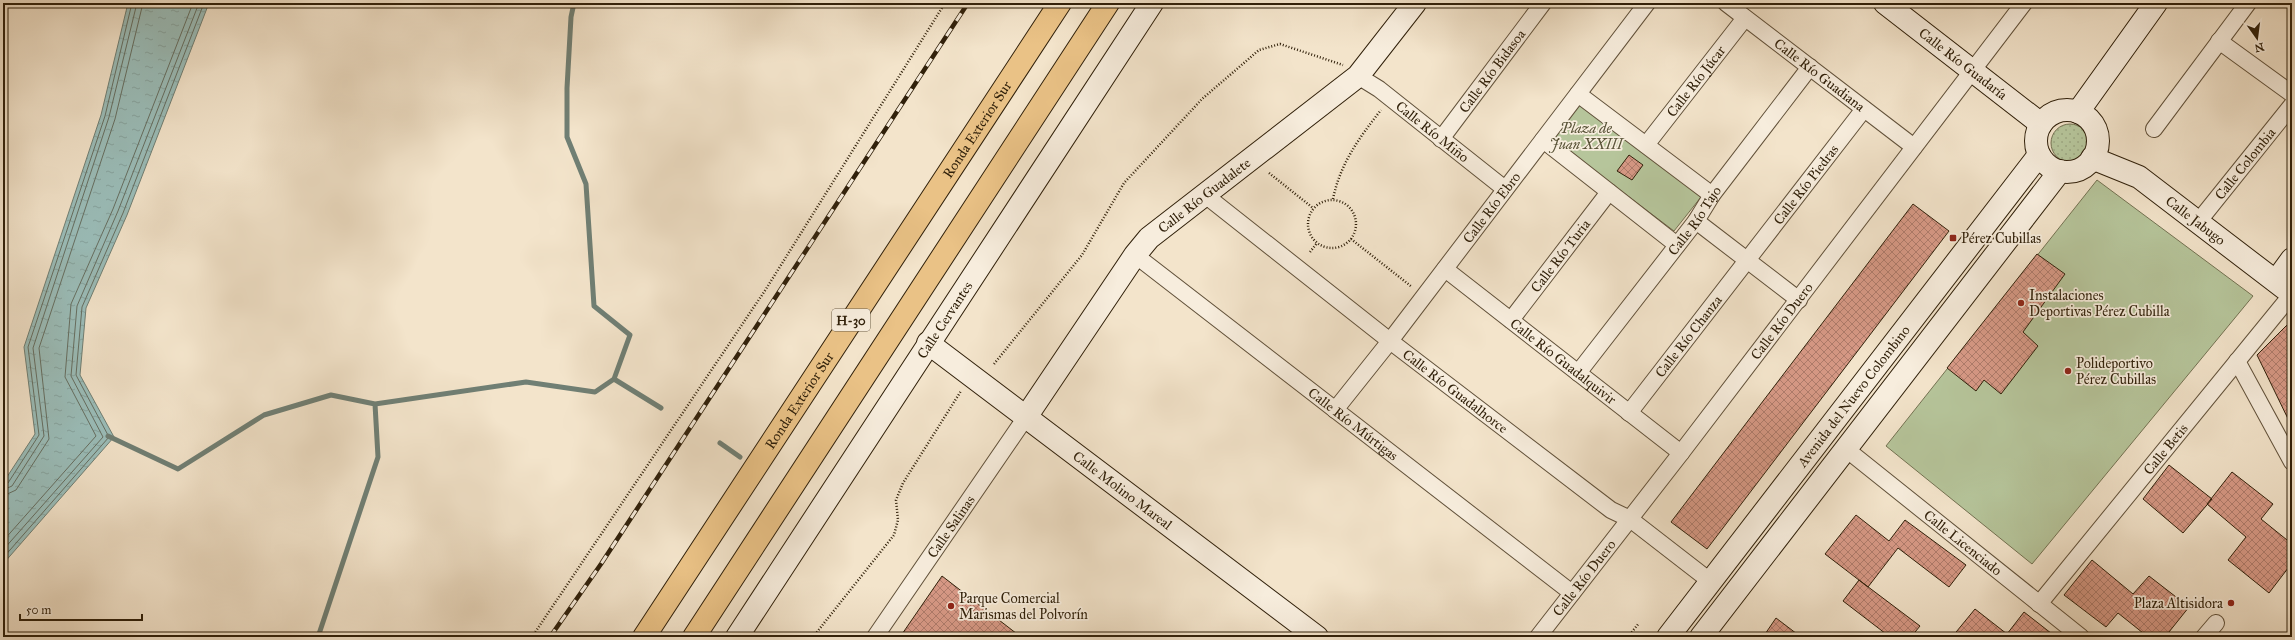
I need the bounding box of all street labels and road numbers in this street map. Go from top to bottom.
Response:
street label: Calle Río Guadaría [1915,24,2011,104]
street label: Calle Río Bidasoa [1456,26,1529,116]
street label: Calle Río Guadiana [1771,35,1868,115]
street label: Calle Río Júcar [1663,42,1730,120]
street label: Ronda Exterior Sur [939,77,1016,182]
street label: Calle Río Miño [1392,98,1472,166]
street label: Calle Colombia [2211,124,2279,203]
street label: Calle Río Piedras [1770,141,1842,228]
street label: Calle Río Guadalete [1155,154,1254,237]
street label: Calle Río Ebro [1459,169,1524,247]
street label: Calle Río Tajo [1665,183,1725,259]
street label: Calle Jabugo [2162,192,2229,249]
street label: Calle Río Turia [1527,216,1594,296]
street label: Calle Cervantes [914,278,976,362]
street label: Calle Río Duero [1747,279,1817,363]
street label: Calle Río Chanza [1652,292,1726,381]
road number: H-30 [832,309,870,331]
street label: Calle Río Guadalquivir [1507,315,1620,409]
street label: Avenida del Nuevo Colombino [1793,322,1914,472]
street label: Calle Río Guadalhorce [1399,346,1511,437]
street label: Ronda Exterior Sur [762,348,838,452]
street label: Calle Río Múrtigas [1305,384,1401,464]
street label: Calle Betis [2140,420,2192,478]
street label: Calle Molino Mareal [1069,448,1175,534]
street label: Calle Salinas [924,492,979,561]
street label: Calle Licenciado [1920,507,2005,579]
street label: Calle Río Duero [1549,536,1619,620]

